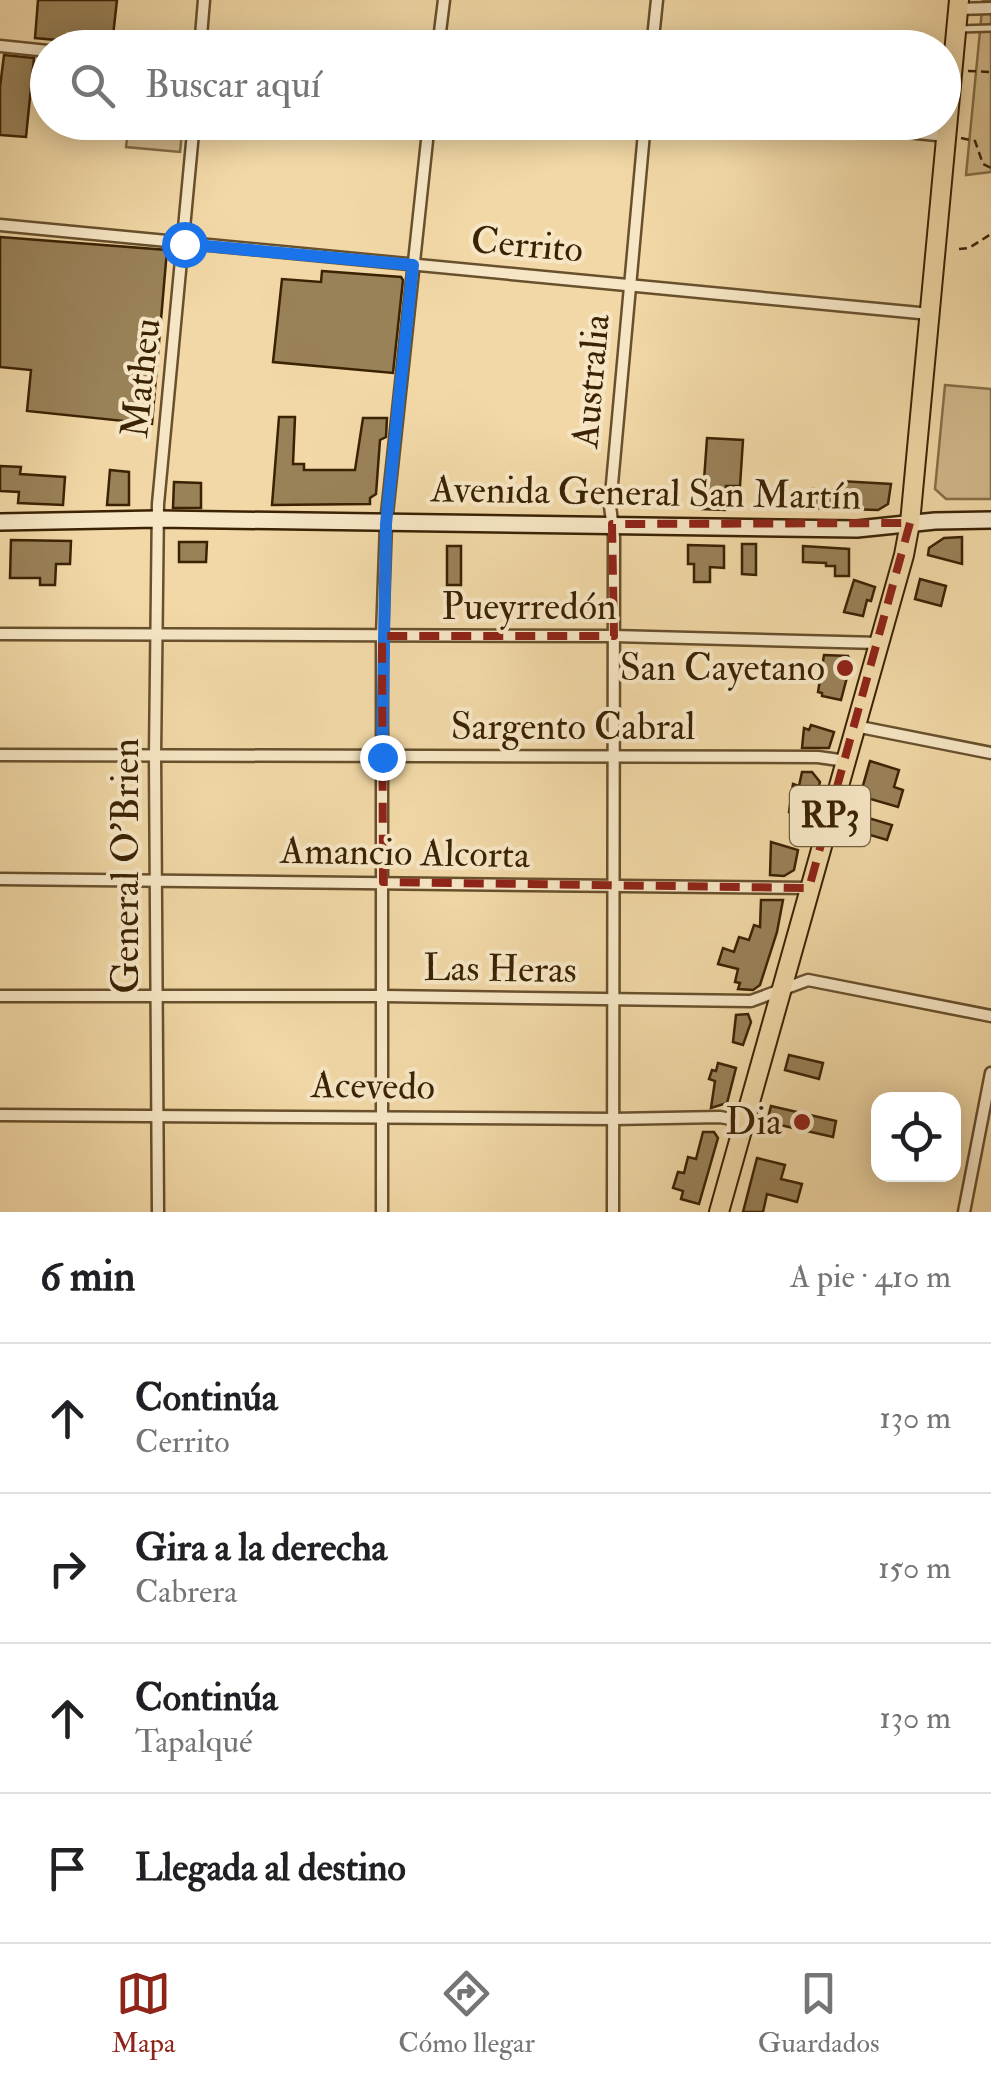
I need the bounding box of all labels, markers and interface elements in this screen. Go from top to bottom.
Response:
search box [30,30,961,140]
icon: search [65,58,120,113]
text: Buscar aquí [145,61,321,109]
street label: Cerrito [469,216,585,274]
route start [162,222,208,268]
street label: Australia [561,312,621,451]
street label: Matheu [111,316,171,440]
street label: Avenida General San Martín [429,465,862,521]
street label: Pueyrredón [441,583,617,631]
place label: San Cayetano [620,644,825,692]
marker: San Cayetano [834,657,856,679]
street label: Sargento Cabral [451,703,696,751]
route end [360,735,406,781]
street label: General O'Brien [102,738,150,994]
road number: RP3 [790,786,870,846]
street label: Amancio Alcorta [279,827,531,879]
street label: Las Heras [423,944,577,994]
street label: Acevedo [309,1061,436,1111]
map controls [871,1092,961,1182]
button: locate [871,1092,961,1182]
place label: Dia [725,1098,782,1146]
marker: Dia [791,1111,813,1133]
text: 6 min [40,1251,135,1303]
text: A pie · 410 m [790,1257,951,1297]
text: Continúa [135,1374,278,1422]
icon: ahead [40,1391,95,1446]
text: 130 m [879,1398,951,1438]
text: Cerrito [135,1422,230,1462]
text: Gira a la derecha [135,1524,387,1572]
icon: right [40,1541,95,1596]
text: 150 m [878,1548,951,1588]
text: Cabrera [135,1572,237,1612]
text: Continúa [135,1674,278,1722]
icon: ahead [40,1691,95,1746]
text: 130 m [879,1698,951,1738]
text: Tapalqué [135,1722,252,1762]
icon: arrive [40,1841,95,1896]
text: Llegada al destino [135,1844,406,1892]
tab: Mapa [111,1966,175,2061]
tab: Cómo llegar [398,1966,535,2061]
tab: Guardados [758,1966,880,2061]

